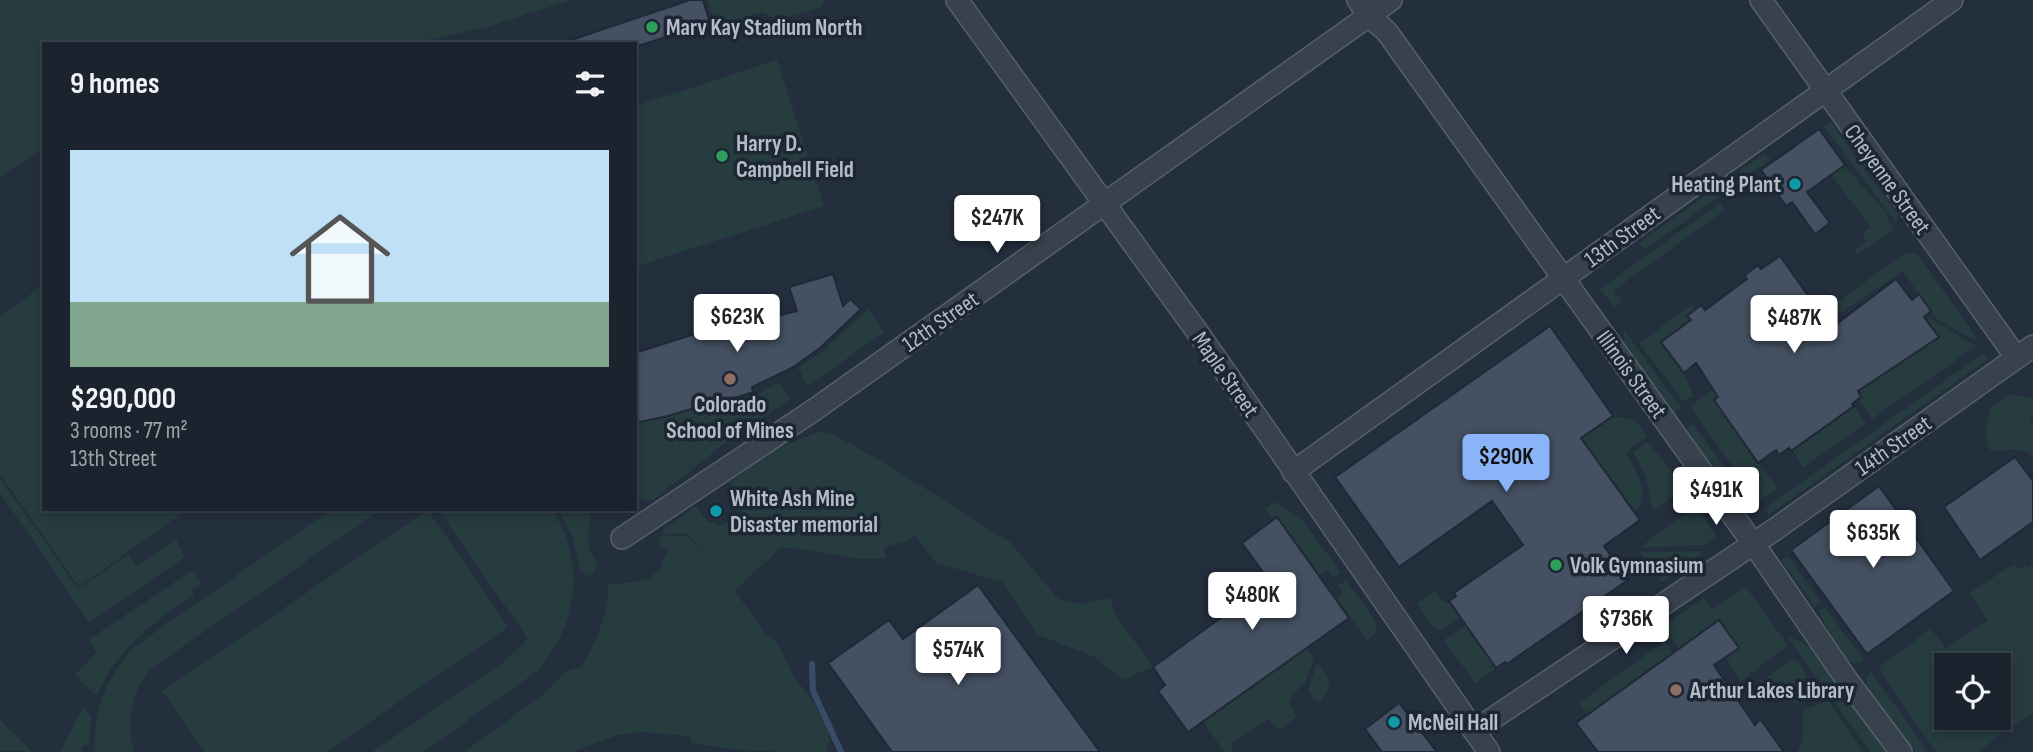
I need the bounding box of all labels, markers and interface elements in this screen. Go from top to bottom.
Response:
place label: Marv Kay Stadium North [666,14,863,42]
marker: Marv Kay Stadium North [644,19,660,35]
icon: filters [571,65,609,103]
text: 9 homes [70,66,160,102]
street label: Cheyenne Street [1838,119,1936,240]
place label: Harry D. Campbell Field [736,130,854,184]
marker: Harry D. Campbell Field [714,148,730,164]
place label: Heating Plant [1671,171,1781,199]
marker: Heating Plant [1787,176,1803,192]
icon: home [277,196,403,322]
pin: $247K [948,196,1046,255]
street label: 13th Street [1579,200,1666,274]
text: $247K [970,204,1024,232]
street label: 12th Street [897,285,984,358]
pin: $623K [688,294,786,354]
pin: $487K [1745,296,1843,355]
text: $623K [710,303,764,331]
text: $487K [1767,304,1821,332]
street label: Illinois Street [1590,325,1673,424]
street label: Maple Street [1186,327,1265,423]
marker: Colorado School of Mines [722,371,738,387]
text: $290,000 [70,381,176,417]
place label: Colorado School of Mines [666,391,794,445]
street label: 14th Street [1850,409,1937,482]
text: 3 rooms · 77 m² [70,417,188,445]
pin: $290K [1457,434,1555,494]
text: $290K [1478,443,1534,471]
text: 13th Street [70,445,157,473]
pin: $491K [1667,468,1765,527]
text: $491K [1689,476,1743,504]
place label: White Ash Mine Disaster memorial [730,485,878,539]
marker: White Ash Mine Disaster memorial [708,503,724,519]
pin: $635K [1824,510,1922,570]
text: $635K [1846,519,1900,547]
place label: Volk Gymnasium [1570,552,1704,580]
marker: Volk Gymnasium [1548,557,1564,573]
pin: $480K [1203,572,1301,632]
text: $480K [1224,581,1280,609]
pin: $736K [1577,596,1675,656]
text: $736K [1599,605,1653,633]
pin: $574K [909,628,1007,687]
text: $574K [932,636,984,664]
map controls [1934,653,2011,730]
button: locate [1934,653,2011,730]
place label: Arthur Lakes Library [1689,677,1855,705]
marker: Arthur Lakes Library [1668,682,1684,698]
place label: McNeil Hall [1408,709,1498,737]
marker: McNeil Hall [1386,714,1402,730]

